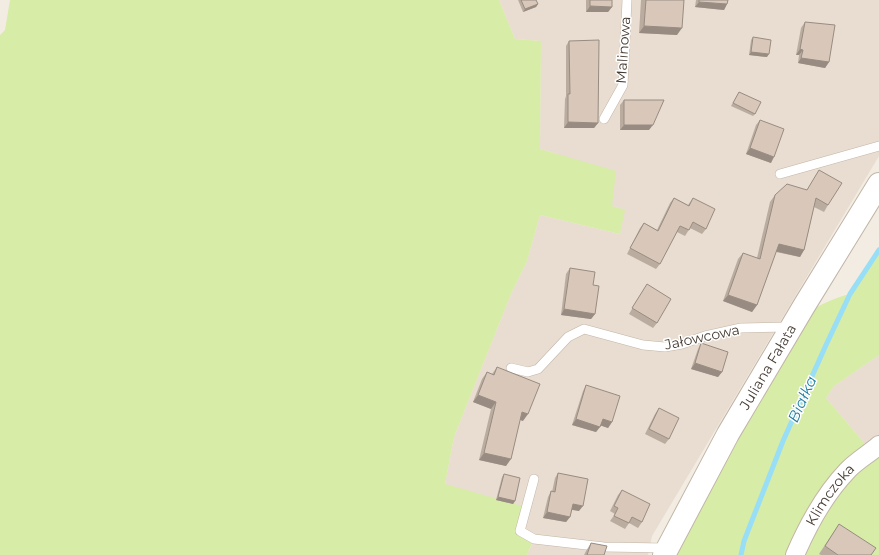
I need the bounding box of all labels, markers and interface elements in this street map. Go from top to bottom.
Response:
street label: Malinowa [612,16,634,84]
street label: Jałowcowa [662,320,741,354]
street label: Juliana Fałata [735,321,800,414]
water label: Białka [783,373,821,425]
street label: Klimczoka [802,460,858,529]

